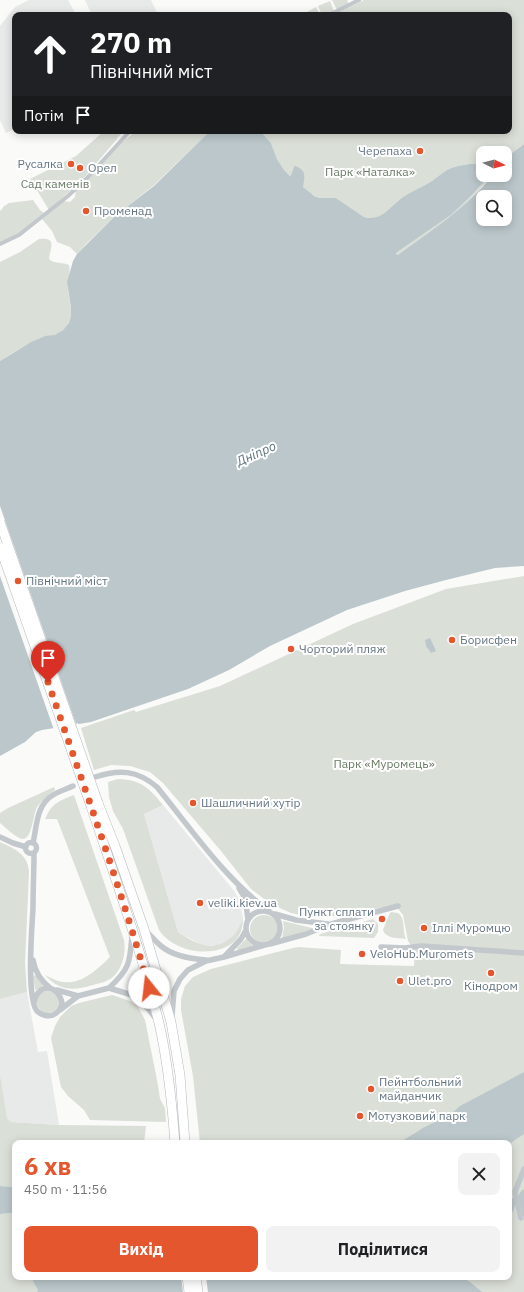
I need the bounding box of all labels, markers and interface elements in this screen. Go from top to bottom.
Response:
text: 270 m [90,24,172,61]
icon: ahead [24,28,76,80]
text: Північний міст [90,60,212,83]
icon: arrive [72,104,94,126]
text: Потім [24,106,64,125]
place label: Черепаха [358,143,413,158]
marker: Черепаха [415,146,425,156]
north arrow [476,146,512,182]
map controls [476,146,512,226]
place label: Русалка [17,156,64,171]
marker: Русалка [66,159,76,169]
place label: Орел [88,160,117,175]
marker: Орел [75,163,85,173]
park label: Парк «Наталка» [325,164,415,179]
park label: Сад каменів [21,176,89,191]
button: search [476,190,512,226]
place label: Променад [94,203,152,218]
marker: Променад [81,206,91,216]
water label: Дніпро [233,437,279,470]
place label: Північний міст [26,573,108,588]
marker: Північний міст [13,576,23,586]
place label: Борисфен [460,632,517,647]
marker: Борисфен [447,635,457,645]
pin [31,641,65,682]
place label: Чорторий пляж [299,641,386,656]
marker: Чорторий пляж [286,644,296,654]
icon: arrive [37,647,59,669]
park label: Парк «Муромець» [333,756,435,771]
place label: Шашличний хутір [201,795,301,810]
marker: Шашличний хутір [188,798,198,808]
place label: veliki.kiev.ua [208,895,277,910]
marker: veliki.kiev.ua [195,898,205,908]
place label: Пункт сплати за стоянку [299,904,374,933]
marker: Пункт сплати за стоянку [377,914,387,924]
place label: Іллі Муромцю [432,920,511,935]
marker: Іллі Муромцю [419,923,429,933]
place label: VeloHub.Muromets [370,946,474,961]
marker: VeloHub.Muromets [357,949,367,959]
position arrow [128,967,170,1009]
marker: Кінодром [486,968,496,978]
place label: Ulet.pro [408,973,452,988]
marker: Ulet.pro [395,976,405,986]
place label: Кінодром [464,978,518,993]
place label: Пейнтбольний майданчик [379,1074,461,1103]
marker: Пейнтбольний майданчик [366,1084,376,1094]
place label: Мотузковий парк [368,1108,466,1123]
marker: Мотузковий парк [355,1111,365,1121]
text: 6 хв [24,1150,71,1182]
button: close [458,1153,500,1195]
text: 450 m · 11:56 [24,1181,107,1198]
button: Вихід [24,1226,258,1272]
button: Поділитися [266,1226,500,1272]

